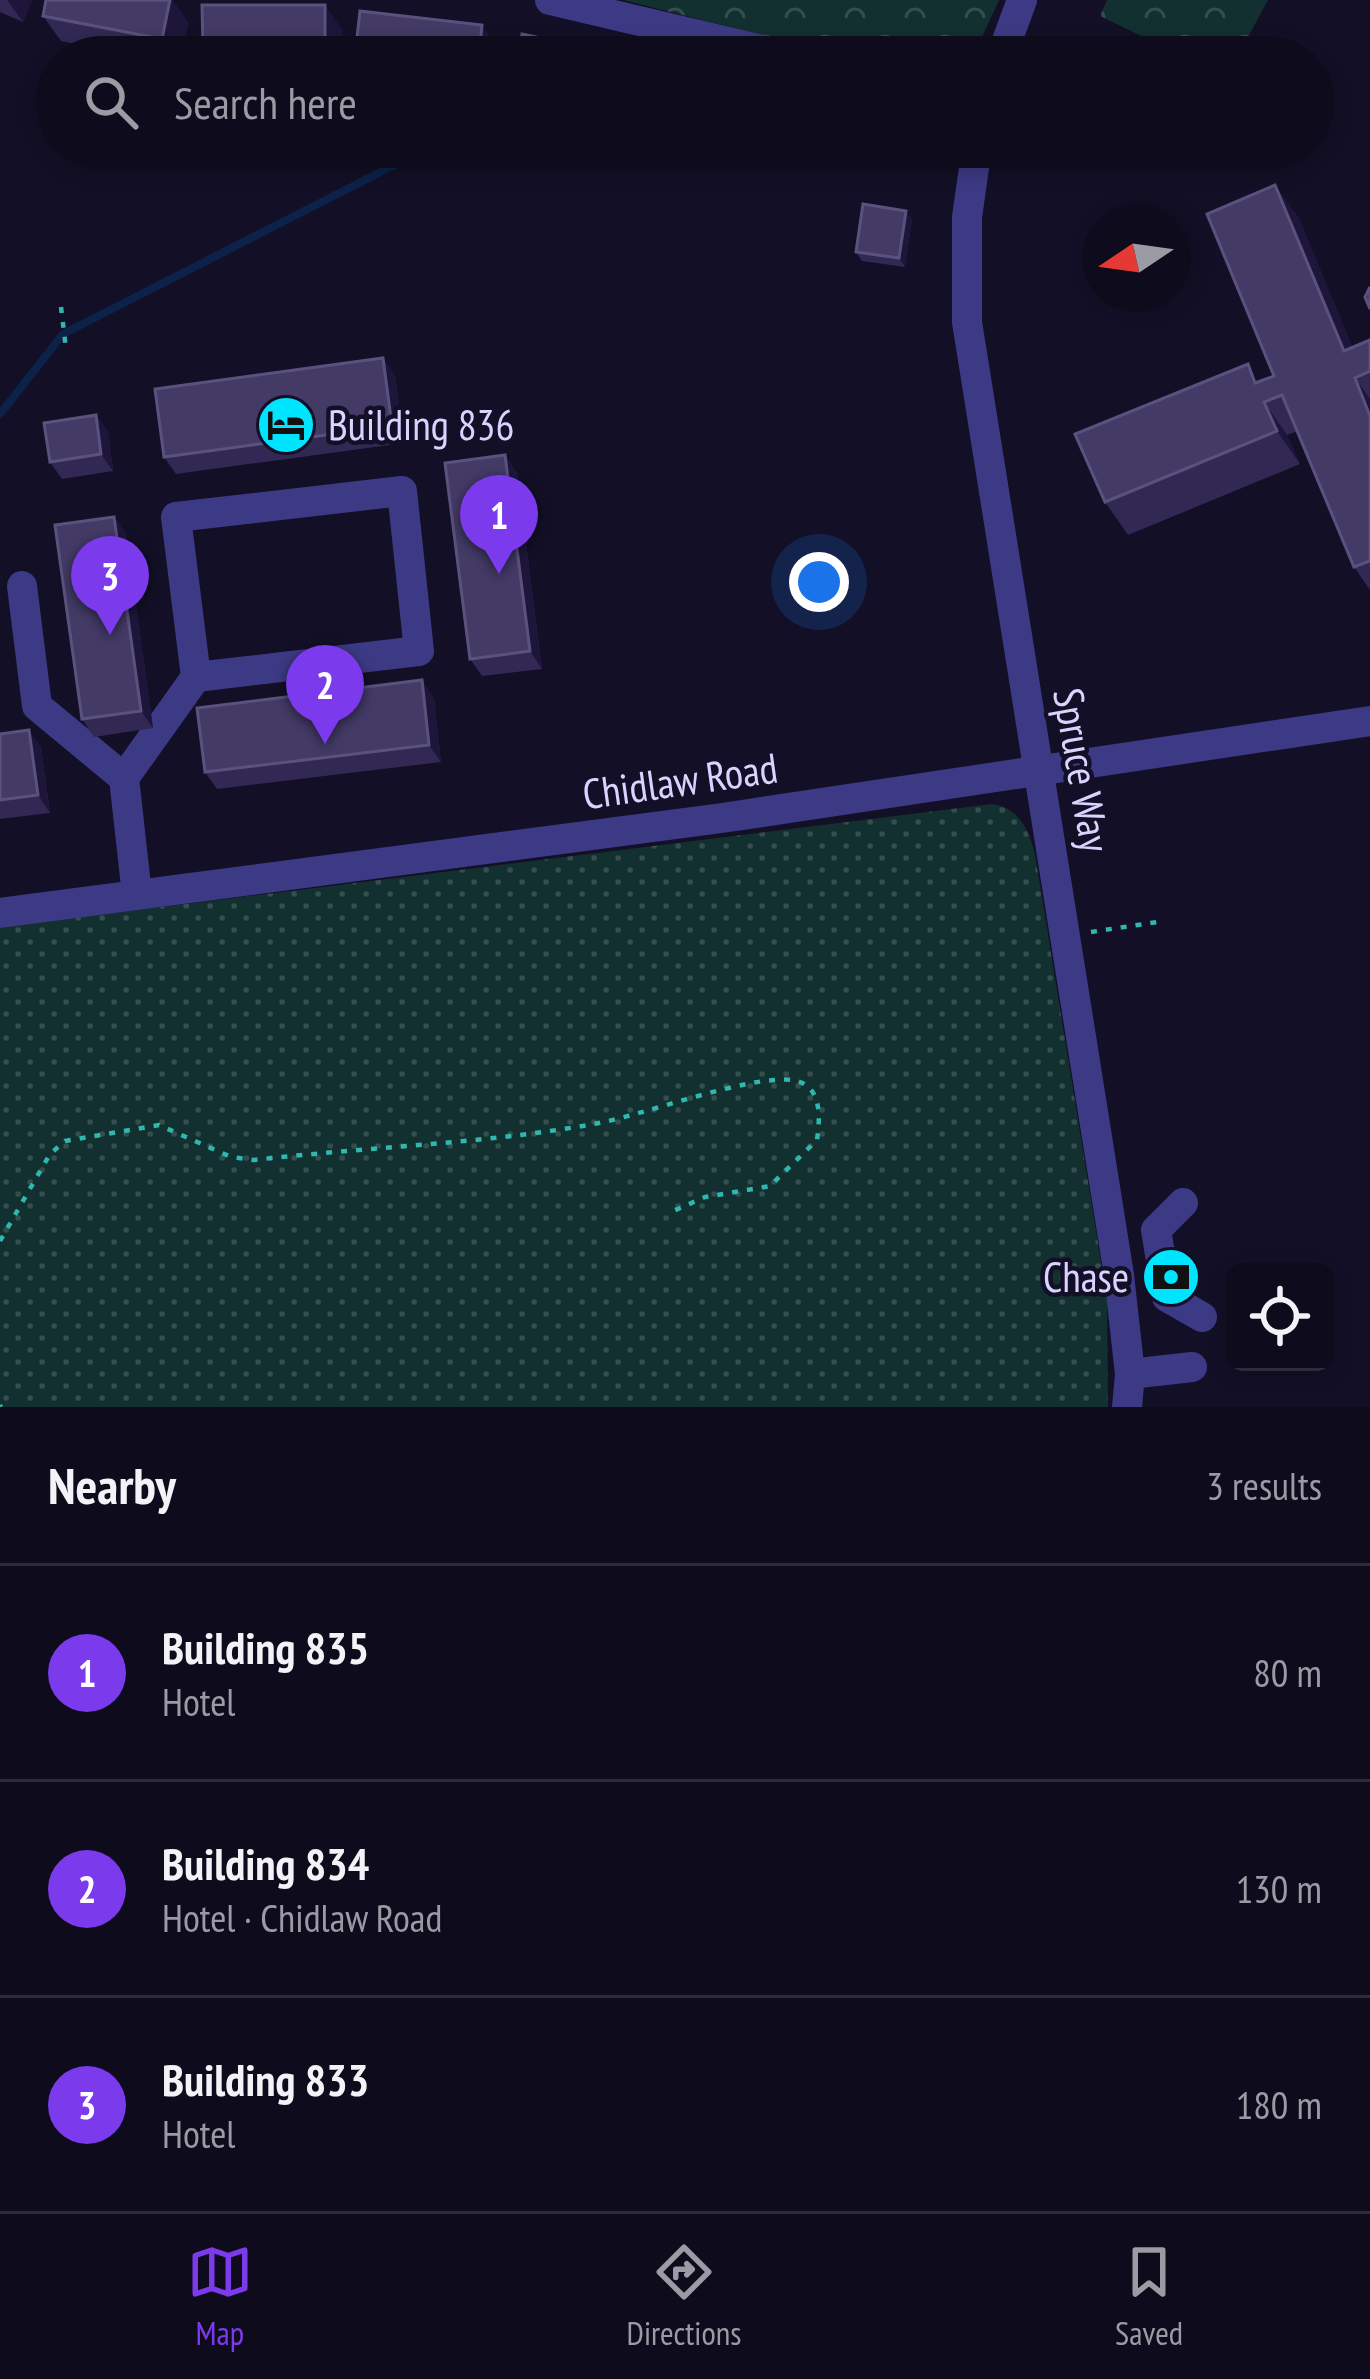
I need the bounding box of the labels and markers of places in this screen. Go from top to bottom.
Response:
hotel icon: Building 836 [255,394,317,456]
place label: Building 836 [328,397,514,452]
pin: 1 [460,475,538,574]
pin: 3 [71,536,149,635]
pin: 2 [286,645,364,744]
bank icon: Chase [1140,1246,1202,1308]
place label: Chase [1043,1249,1129,1304]

